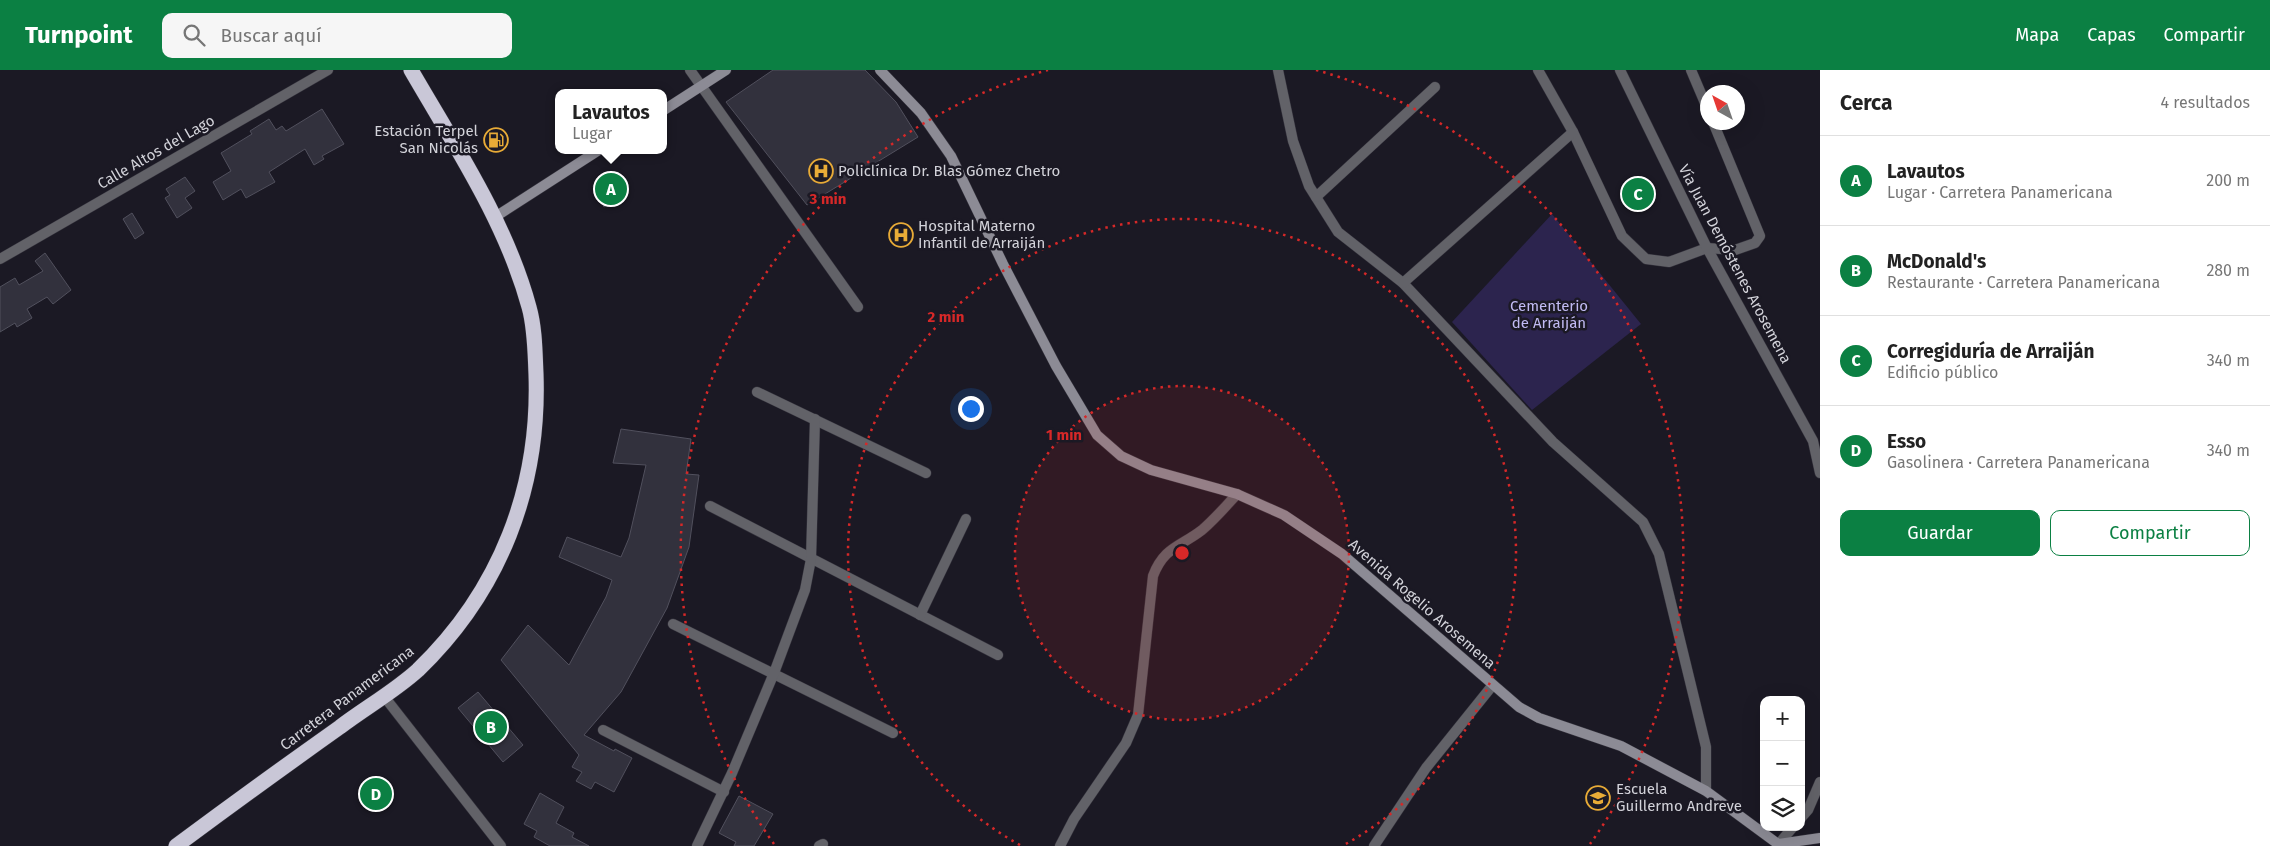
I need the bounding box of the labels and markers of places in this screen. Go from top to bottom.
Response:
place label: Estación Terpel San Nicolás [374,122,479,157]
fuel station icon: Estación Terpel San Nicolás [483,127,509,153]
hospital icon: Policlínica Dr. Blas Gómez Chetro [808,158,834,184]
place label: Policlínica Dr. Blas Gómez Chetro [838,162,1060,180]
pin: A [595,170,627,208]
pin: C [1622,175,1654,213]
place label: Hospital Materno Infantil de Arraiján [918,217,1045,252]
hospital icon: Hospital Materno Infantil de Arraiján [888,222,914,248]
centre of rings [1173,544,1191,562]
pin: B [475,708,507,746]
pin: D [360,775,392,813]
place label: Escuela Guillermo Andreve [1616,780,1742,815]
school or university icon: Escuela Guillermo Andreve [1585,785,1611,811]

